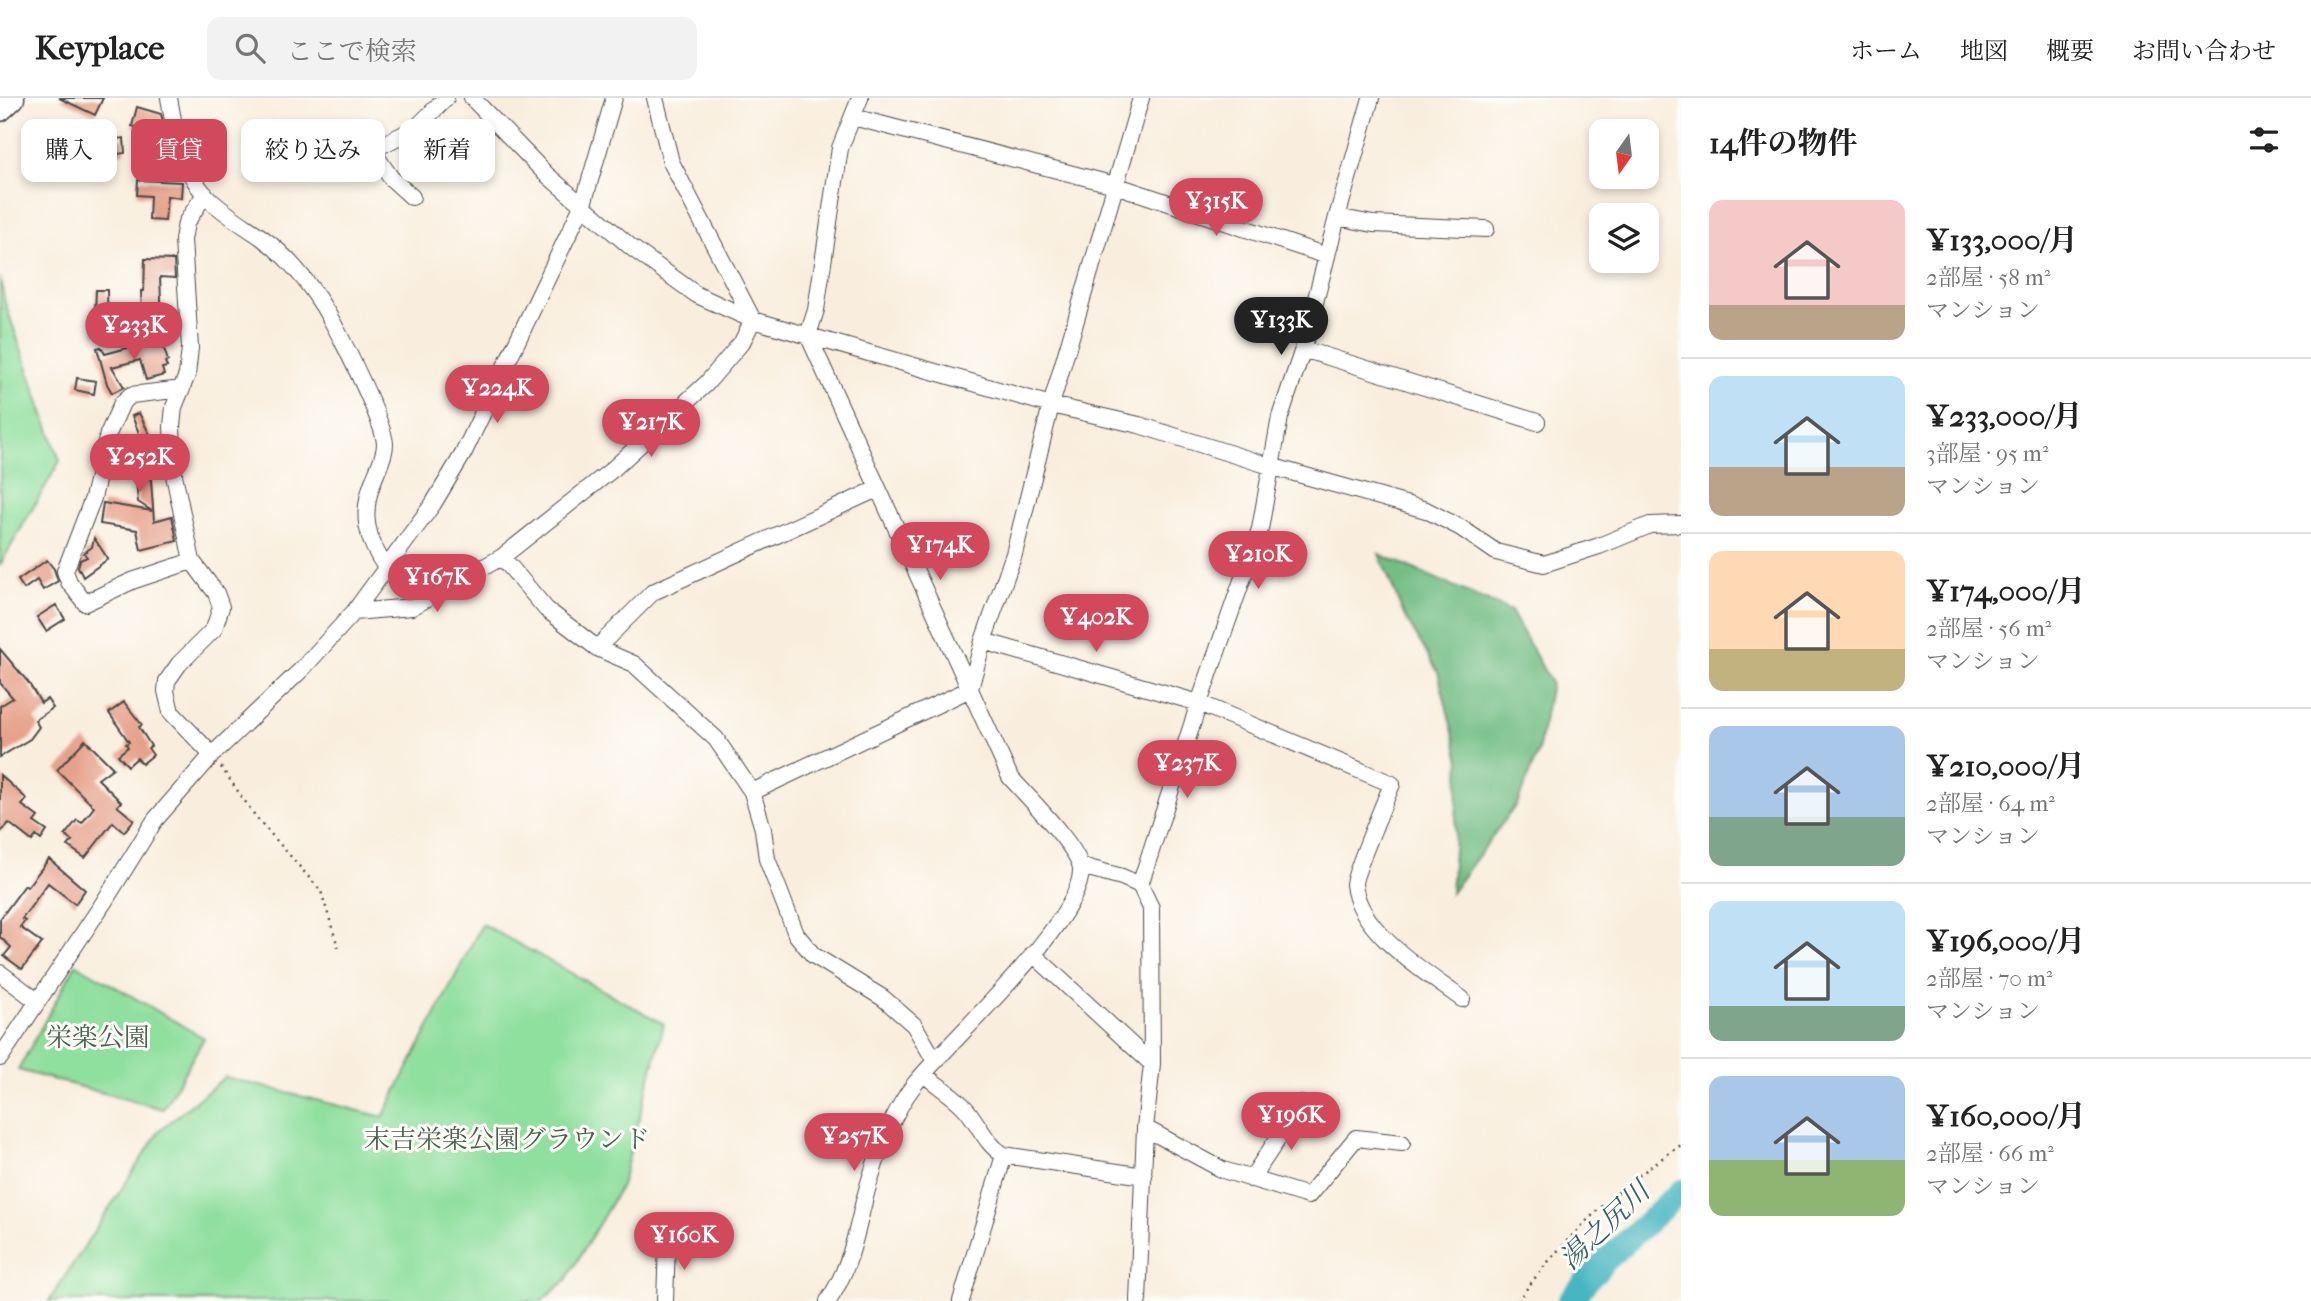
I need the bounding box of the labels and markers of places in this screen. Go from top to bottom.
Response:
pin: ¥315K [1167,178,1265,238]
pin: ¥133K [1232,298,1330,357]
pin: ¥233K [85,302,183,362]
pin: ¥224K [448,366,546,425]
pin: ¥217K [602,400,700,459]
pin: ¥252K [91,434,189,494]
pin: ¥174K [891,522,989,582]
pin: ¥210K [1209,532,1307,591]
pin: ¥167K [388,554,486,614]
pin: ¥402K [1047,594,1145,654]
pin: ¥237K [1138,740,1236,800]
pin: ¥196K [1242,1093,1340,1152]
pin: ¥257K [805,1114,903,1173]
pin: ¥160K [635,1212,733,1272]

